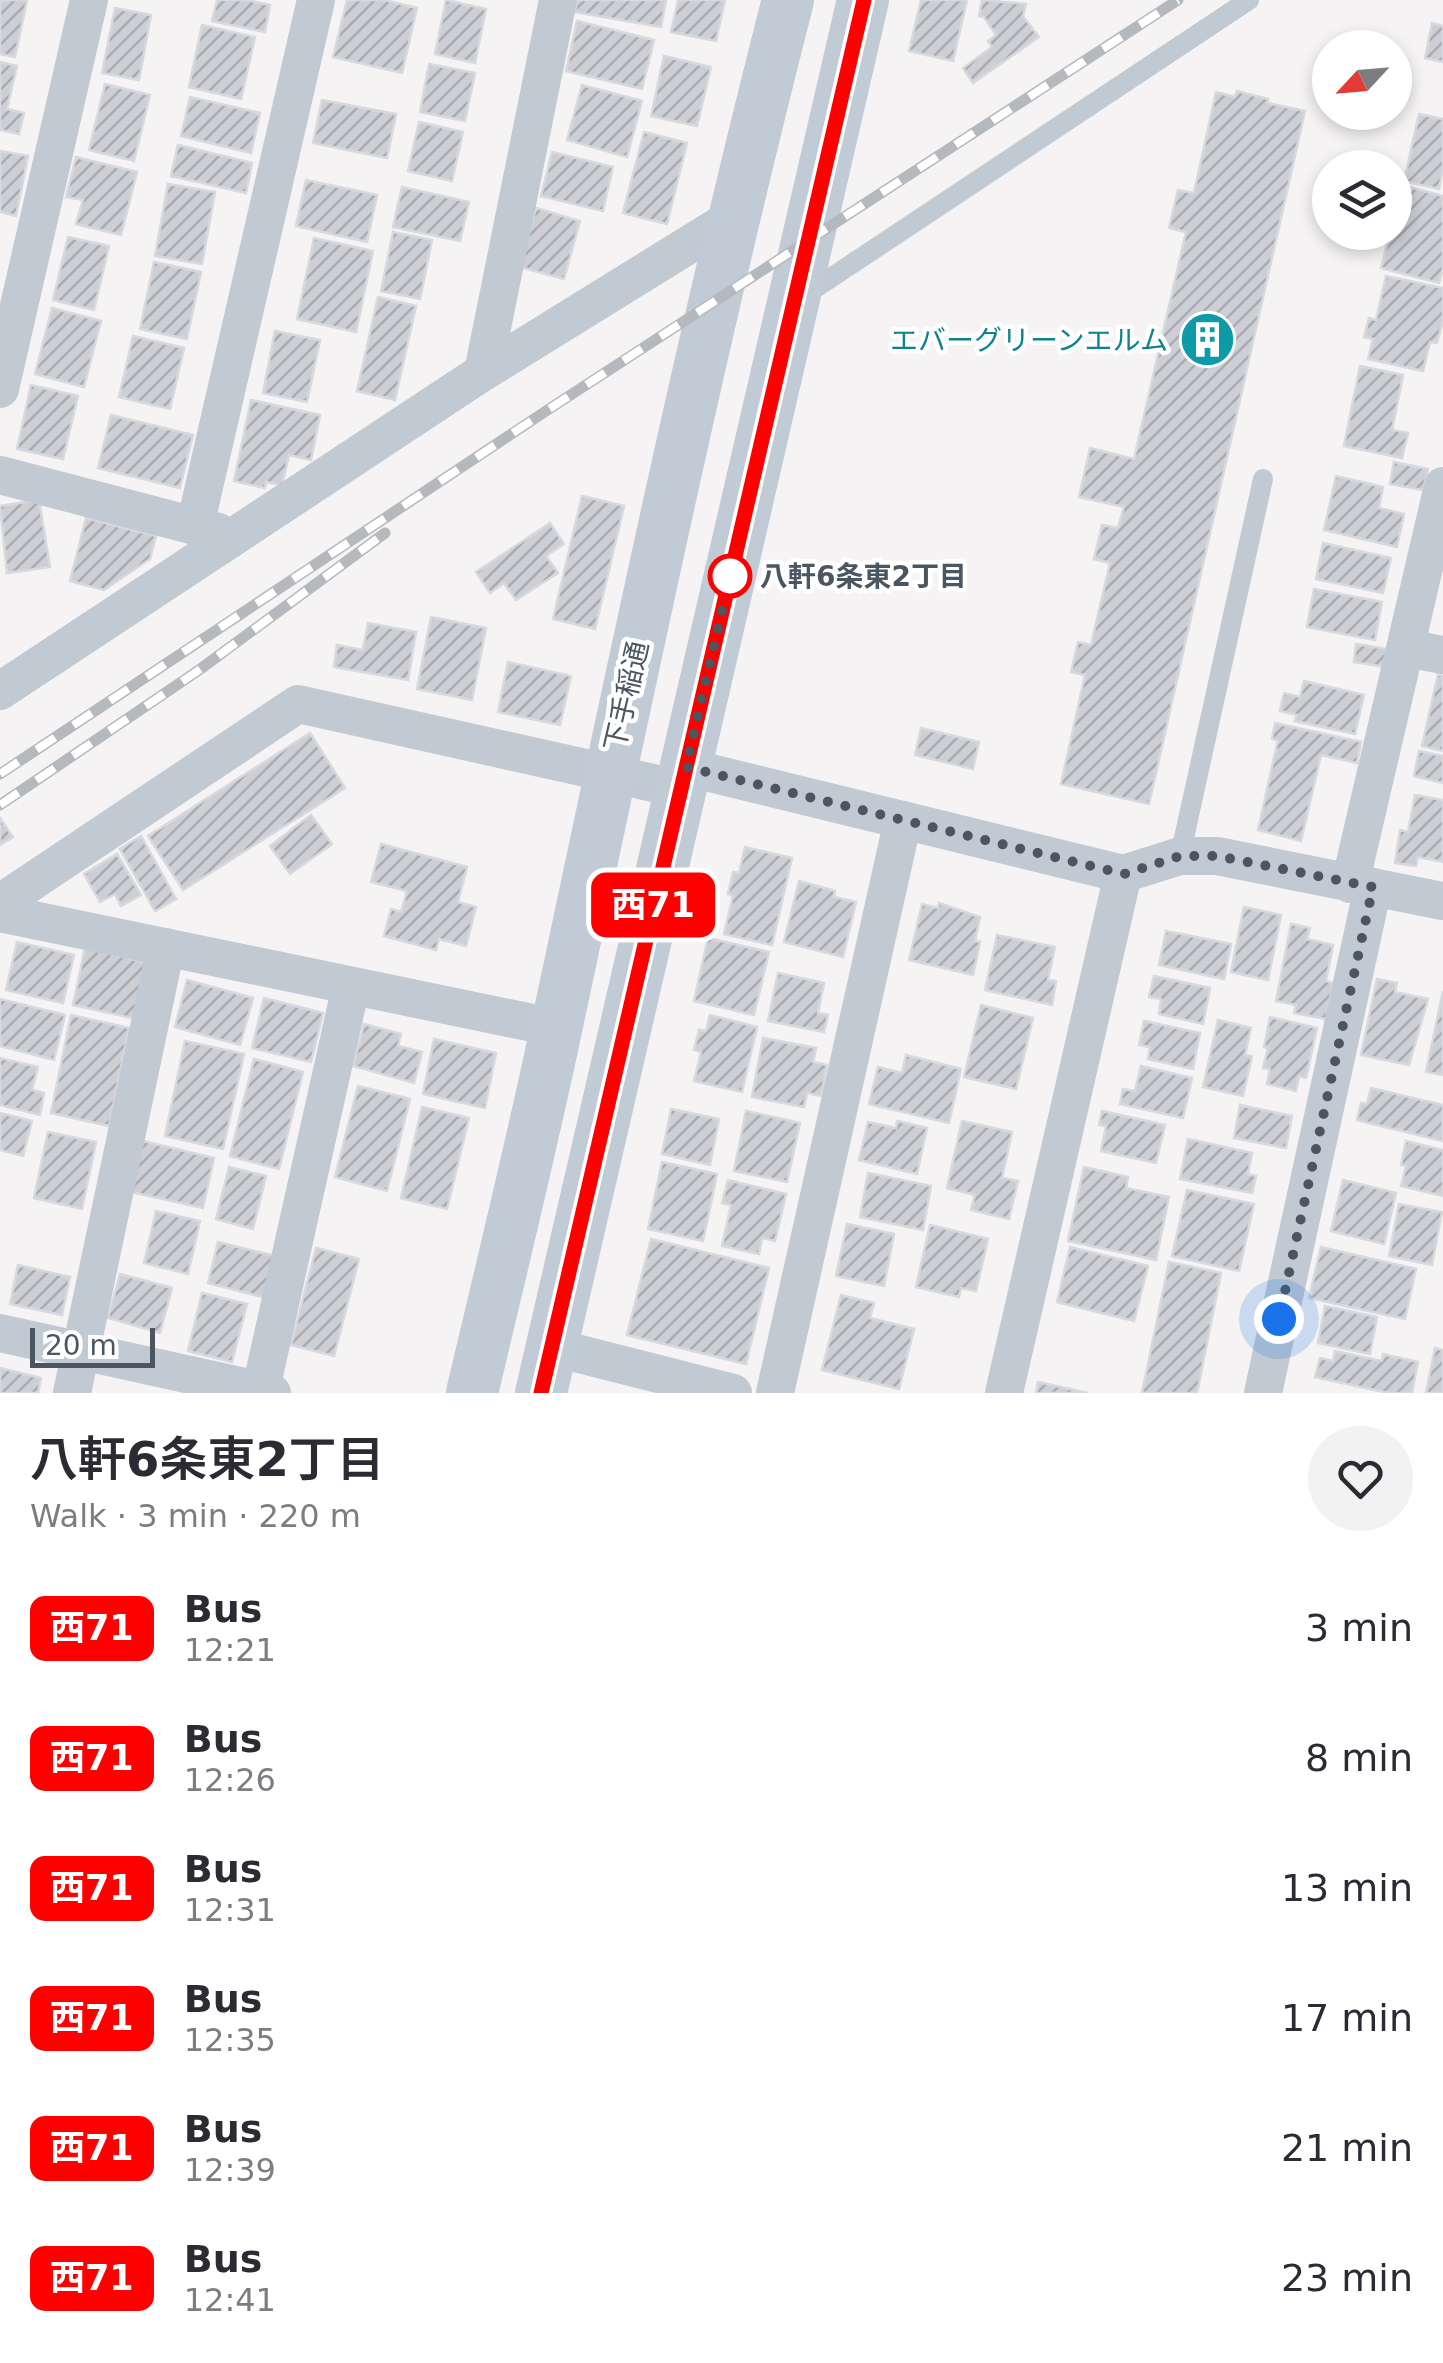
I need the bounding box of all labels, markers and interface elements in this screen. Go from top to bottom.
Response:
north arrow [1312,30,1412,130]
map controls [1312,30,1412,250]
button: layers [1312,150,1412,250]
building icon: エバーグリーンエルム [1177,310,1237,370]
place label: エバーグリーンエルム [890,324,1168,357]
marker: 八軒6条東2丁目 [709,555,751,597]
place label: 八軒6条東2丁目 [760,560,967,593]
street label: 下手稲通 [598,638,655,754]
line badge: 西71 [596,872,710,938]
text: 西71 [611,885,695,925]
your location [1254,1294,1304,1344]
scale bar [30,1323,155,1368]
text: 20 m [45,1329,117,1362]
button: heart [1308,1426,1413,1531]
text: 八軒6条東2丁目 [30,1431,385,1487]
text: Walk · 3 min · 220 m [30,1497,361,1535]
text: Bus [184,1587,262,1631]
text: 3 min [1305,1606,1413,1650]
text: 西71 [50,1608,134,1648]
text: 12:21 [184,1631,276,1669]
text: Bus [184,1717,262,1761]
text: 8 min [1305,1736,1413,1780]
text: 西71 [50,1738,134,1778]
text: 12:26 [184,1761,276,1799]
text: Bus [184,1847,262,1891]
text: 13 min [1281,1866,1413,1910]
text: 西71 [50,1868,134,1908]
text: 12:31 [184,1891,276,1929]
text: Bus [184,1977,262,2021]
text: 17 min [1281,1996,1413,2040]
text: 西71 [50,1998,134,2038]
text: 12:35 [184,2021,276,2059]
text: Bus [184,2107,262,2151]
text: 21 min [1281,2126,1413,2170]
text: 西71 [50,2128,134,2168]
text: 12:39 [184,2151,276,2189]
text: Bus [184,2237,262,2281]
text: 23 min [1281,2256,1413,2300]
text: 西71 [50,2258,134,2298]
text: 12:41 [184,2281,276,2319]

